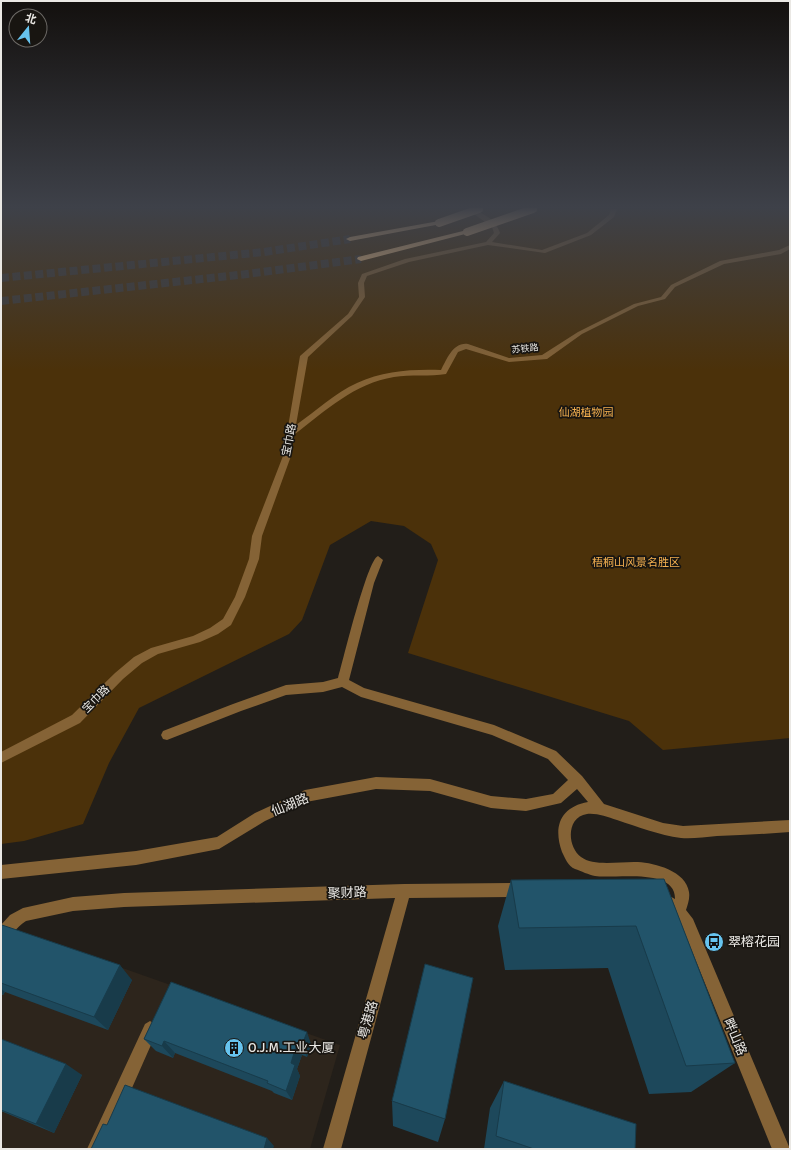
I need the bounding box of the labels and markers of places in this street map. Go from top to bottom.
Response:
bus stop icon: 翠榕花园 [703,931,725,953]
place label: 翠榕花园 [728,934,780,950]
building icon: O.J.M.工业大厦 [223,1037,245,1059]
place label: O.J.M.工业大厦 [248,1040,334,1056]

